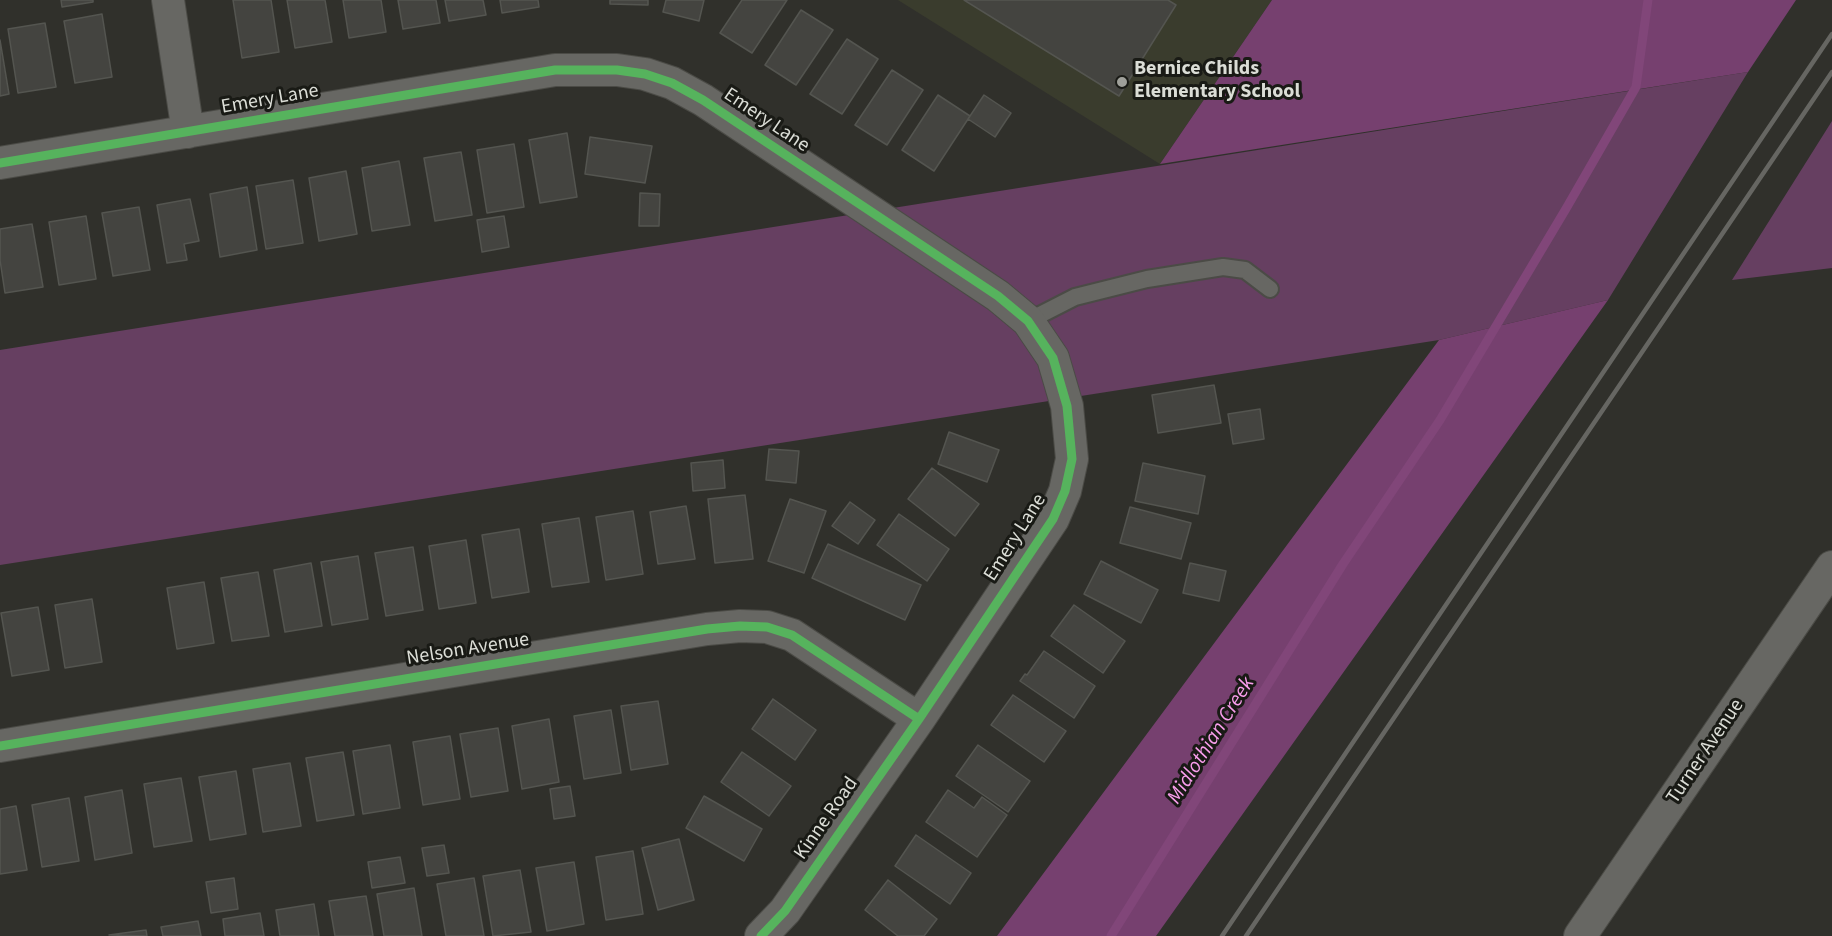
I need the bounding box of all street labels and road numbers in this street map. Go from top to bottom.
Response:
street label: Emery Lane [219,80,321,120]
street label: Emery Lane [718,84,814,158]
street label: Emery Lane [980,490,1052,586]
street label: Nelson Avenue [405,628,531,672]
street label: Turner Avenue [1662,695,1750,809]
street label: Kinne Road [790,773,864,865]

